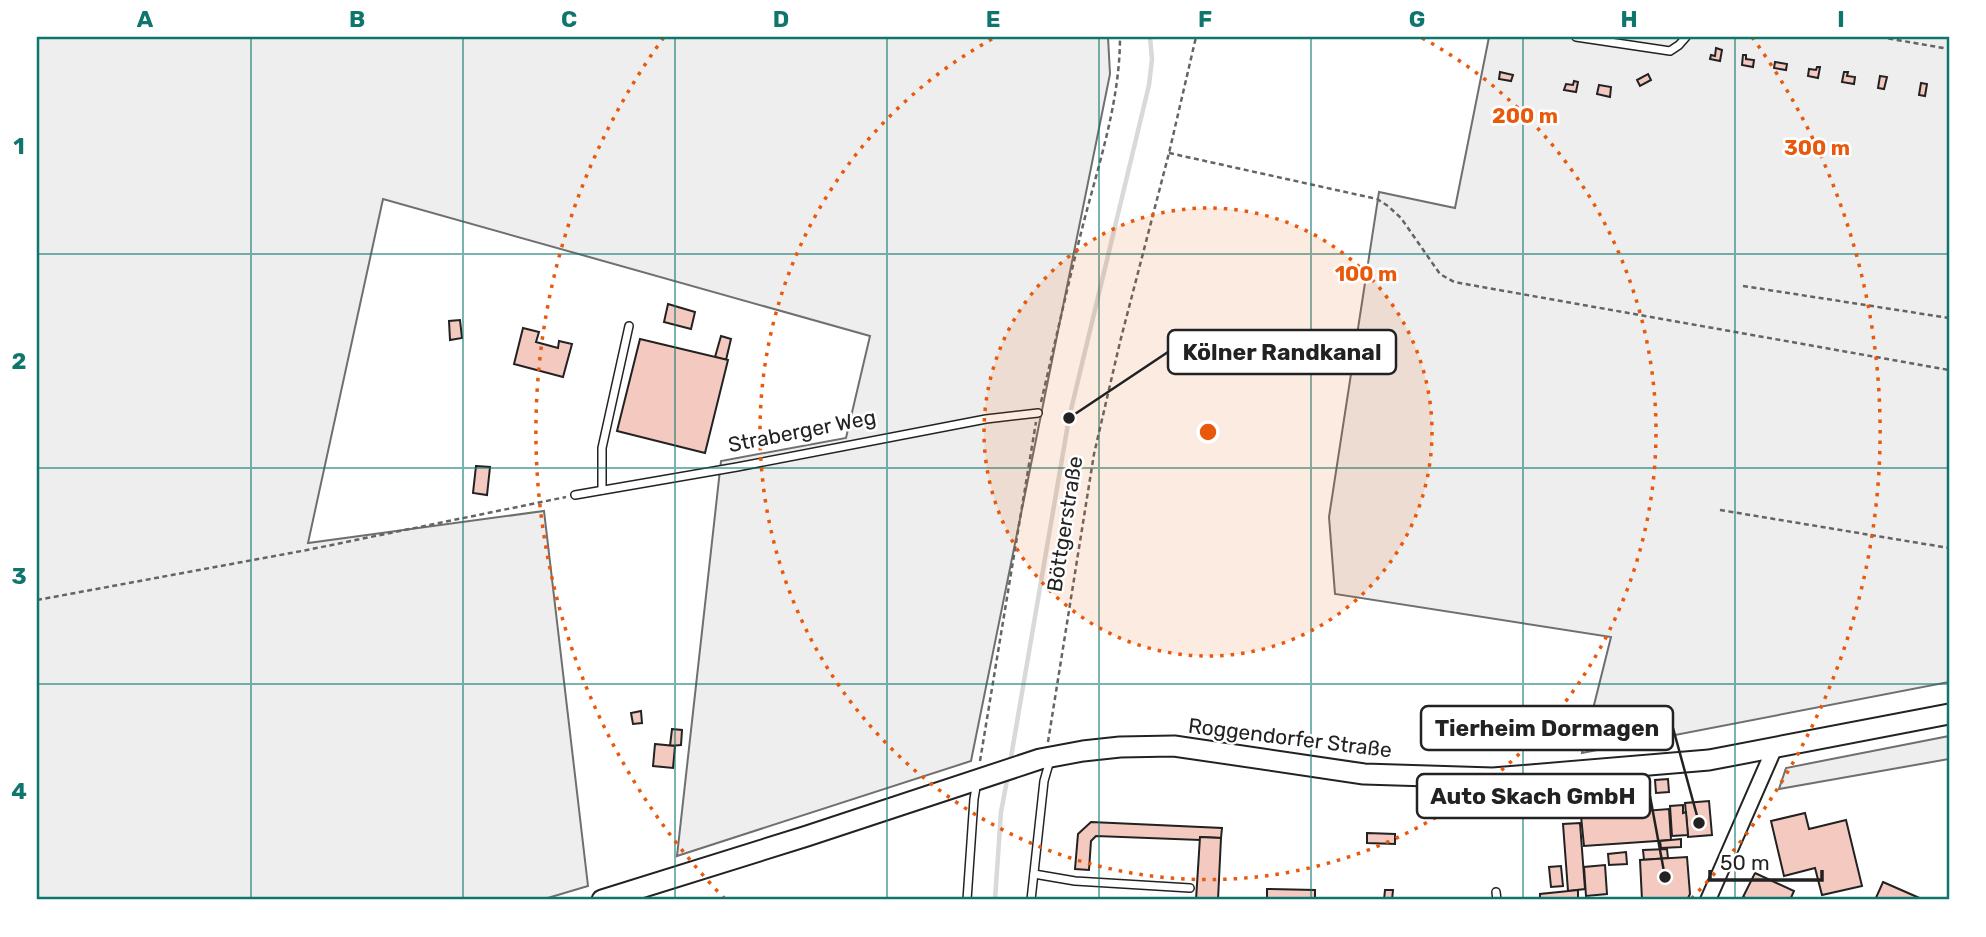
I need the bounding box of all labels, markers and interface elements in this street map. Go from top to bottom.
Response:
text: A [137,5,154,33]
text: B [349,5,365,33]
text: C [561,5,577,33]
text: D [773,5,789,33]
text: E [986,5,1000,33]
text: F [1198,5,1212,33]
text: G [1409,5,1425,33]
text: H [1620,5,1638,33]
text: I [1837,5,1845,33]
text: 200 m [1492,103,1558,128]
text: 1 [13,132,25,160]
text: 300 m [1784,135,1850,160]
text: 100 m [1335,261,1397,286]
callout: Kölner Randkanal [1168,330,1396,374]
text: Kölner Randkanal [1182,338,1382,366]
text: 2 [12,347,26,375]
street label: Straberger Weg [726,404,878,457]
centre of rings [1196,420,1220,444]
street label: Böttgerstraße [1041,454,1088,594]
text: 3 [11,562,27,590]
callout: Tierheim Dormagen [1421,706,1673,750]
street label: Roggendorfer Straße [1187,713,1393,762]
text: Tierheim Dormagen [1435,714,1659,742]
callout: Auto Skach GmbH [1417,774,1650,818]
text: 4 [11,777,27,805]
text: Auto Skach GmbH [1430,782,1636,810]
scale bar [1710,839,1822,883]
text: 50 m [1720,850,1770,875]

